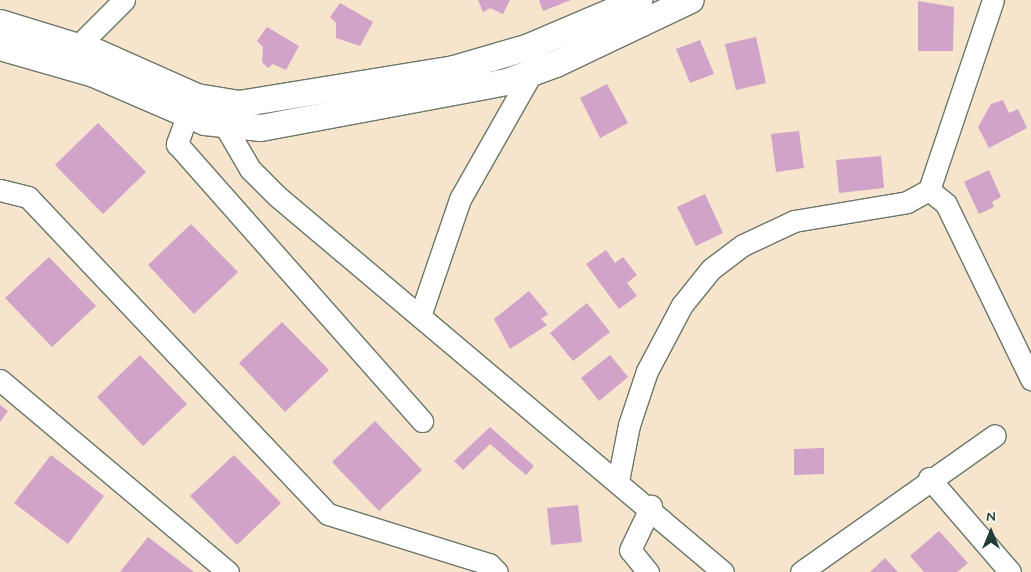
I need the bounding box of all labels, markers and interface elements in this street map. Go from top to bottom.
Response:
north arrow [966,507,1016,557]
text: N [986,508,996,526]

